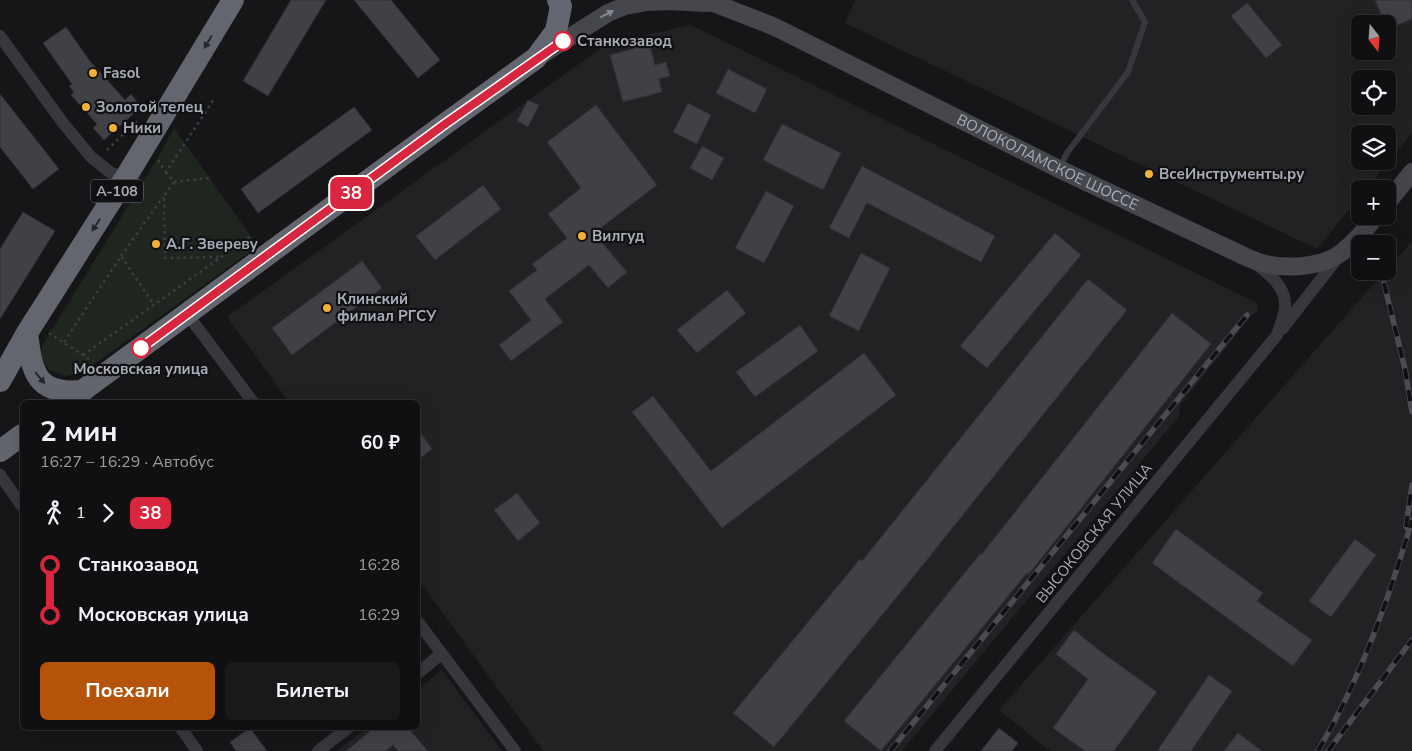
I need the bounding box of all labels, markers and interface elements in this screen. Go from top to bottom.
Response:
one-way arrow [600,10,615,18]
north arrow [1351,15,1396,60]
map controls [1351,15,1396,280]
marker: Станкозавод [553,31,573,51]
place label: Станкозавод [577,31,672,51]
one-way arrow [203,35,212,48]
place label: Fasol [103,63,140,83]
marker: Fasol [87,67,99,79]
button: locate [1351,70,1396,115]
place label: Золотой телец [96,97,204,117]
marker: Золотой телец [80,101,92,113]
street label: ВОЛОКОЛАМСКОЕ ШОССЕ [953,109,1142,215]
place label: Ники [123,118,161,138]
marker: Ники [107,122,119,134]
button: layers [1351,125,1396,170]
place label: ВсеИнструменты.ру [1159,164,1305,184]
marker: ВсеИнструменты.ру [1143,168,1155,180]
line badge: 38 [328,177,374,209]
road number: А-108 [91,180,143,202]
button: + [1351,180,1396,225]
text: 38 [340,181,362,205]
one-way arrow [91,219,100,232]
place label: Вилгуд [592,226,644,246]
marker: Вилгуд [576,230,588,242]
place label: А.Г. Звереву [166,234,259,254]
button: − [1351,235,1396,280]
marker: А.Г. Звереву [150,238,162,250]
place label: Клинский филиал РГСУ [337,289,437,326]
marker: Клинский филиал РГСУ [321,302,333,314]
marker: Московская улица [131,338,151,358]
place label: Московская улица [74,359,208,379]
one-way arrow [35,371,46,384]
text: 2 мин [40,413,117,451]
text: 60 ₽ [361,430,400,456]
text: 16:27 – 16:29 · Автобус [40,451,214,473]
street label: ВЫСОКОВСКАЯ УЛИЦА [1031,459,1157,607]
icon: walk [40,499,68,527]
icon: forward [94,499,122,527]
text: 38 [140,501,161,525]
text: 1 [76,502,86,524]
text: Станкозавод [78,552,198,578]
text: 16:28 [358,554,400,576]
text: Московская улица [78,602,249,628]
text: 16:29 [358,604,400,626]
button: Поехали [40,662,215,720]
button: Билеты [225,662,400,720]

